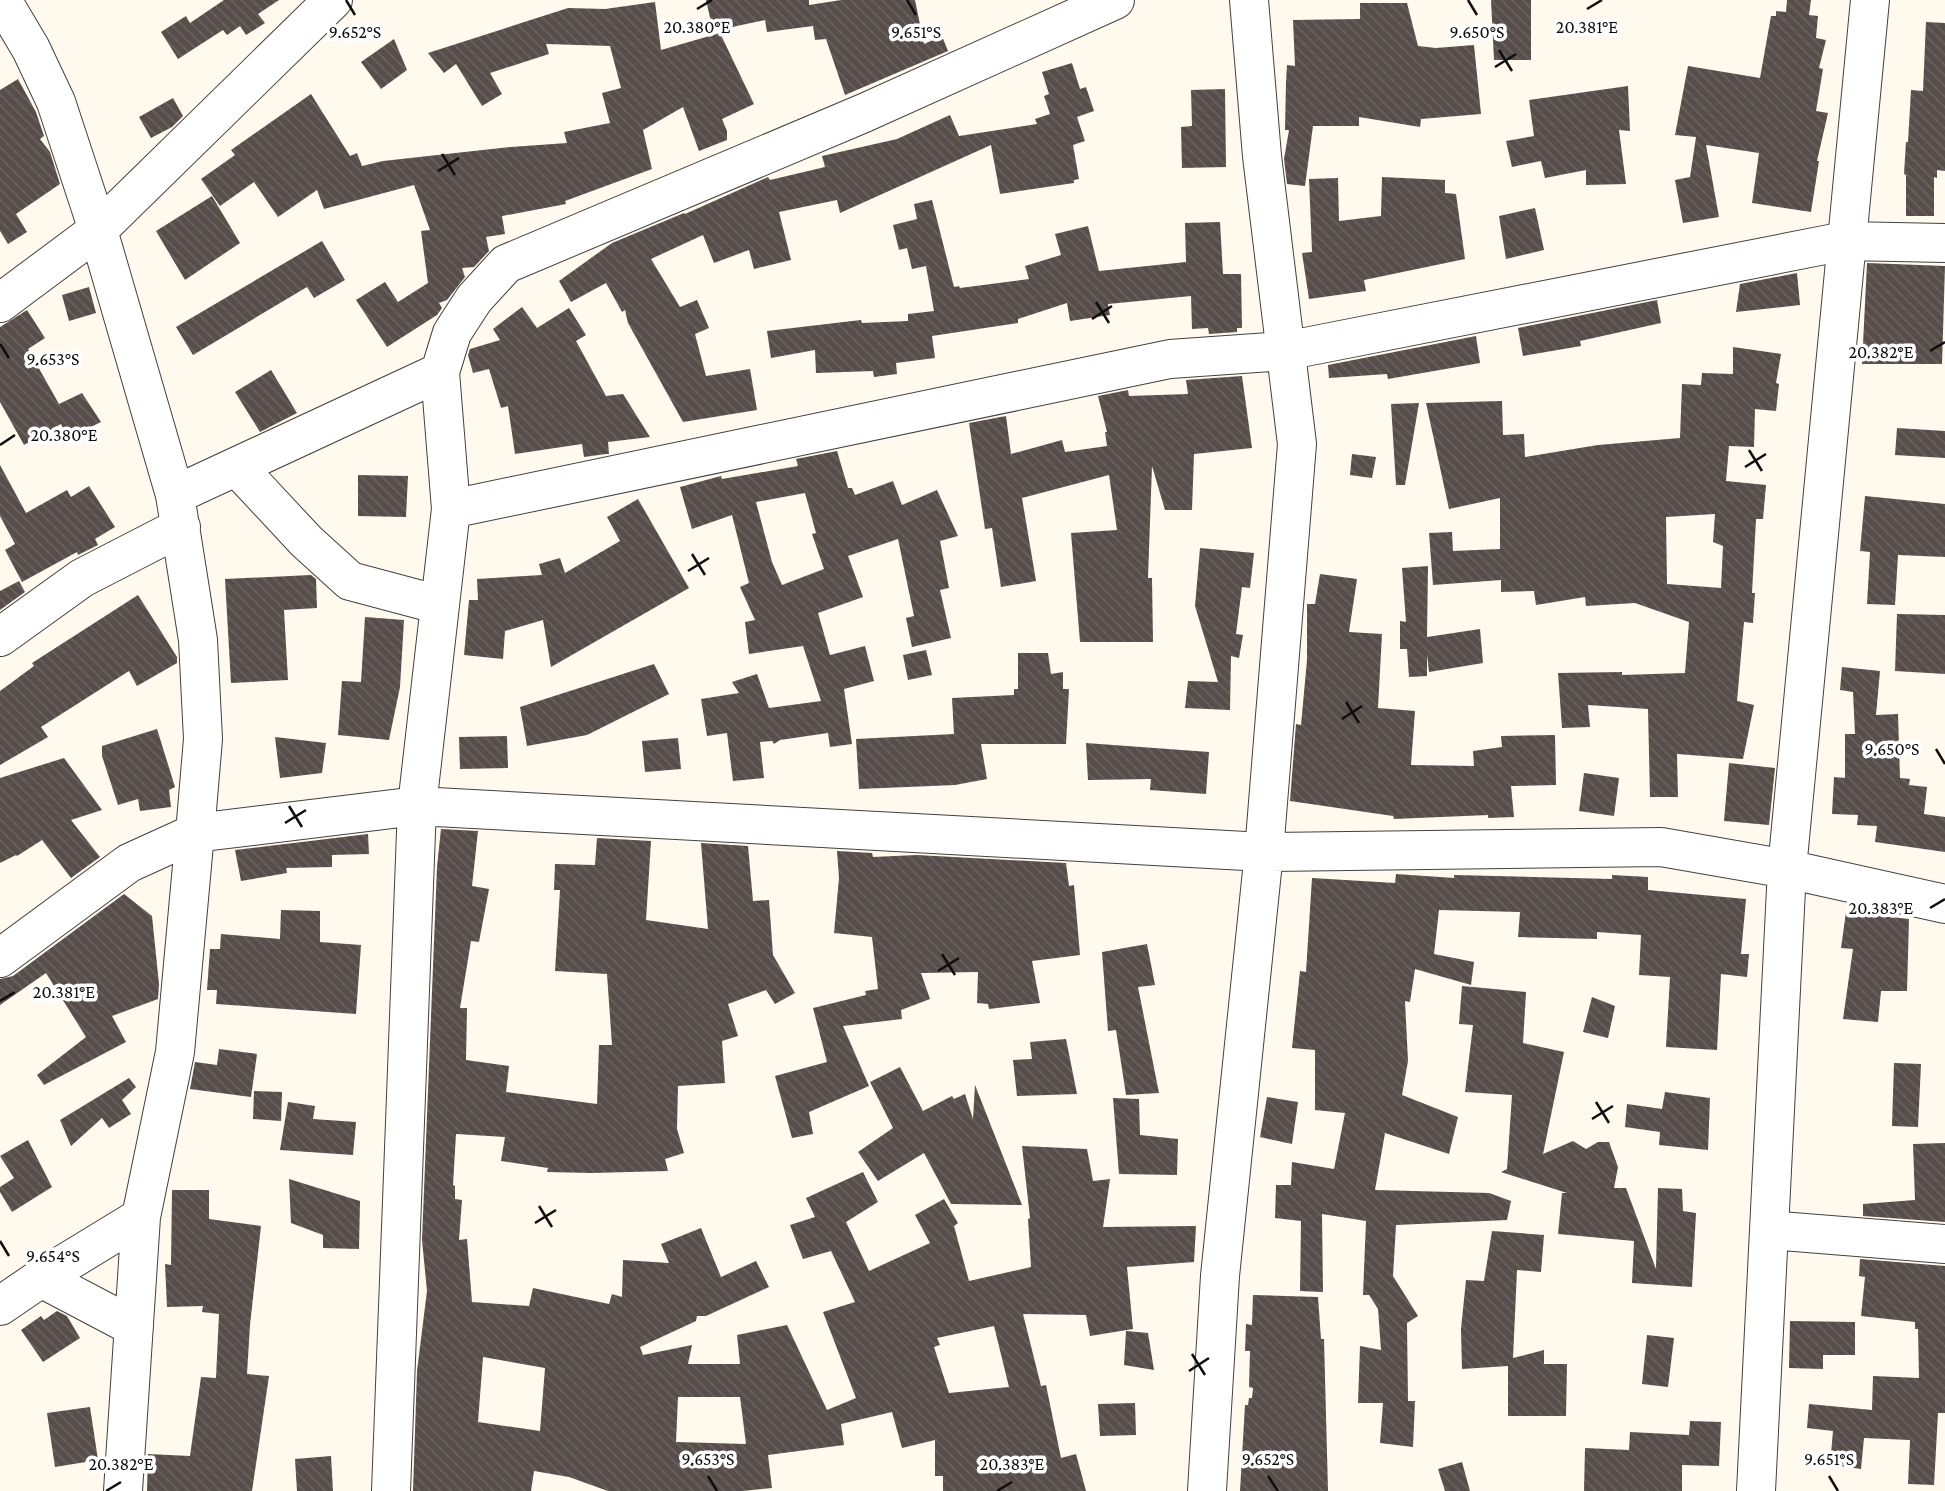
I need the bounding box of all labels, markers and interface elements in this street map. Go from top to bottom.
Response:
text: 20.380°E [664,17,731,37]
text: 20.381°E [1556,17,1618,37]
text: 9.652°S [329,22,381,42]
text: 9.651°S [891,22,941,42]
text: 9.650°S [1450,22,1504,42]
text: 20.382°E [1849,342,1914,362]
text: 9.653°S [27,349,79,369]
text: 20.380°E [31,425,98,445]
text: 9.650°S [1865,739,1919,759]
text: 20.383°E [1849,898,1914,918]
text: 20.381°E [33,982,95,1002]
text: 9.654°S [26,1246,80,1266]
text: 9.653°S [682,1449,734,1469]
text: 9.652°S [1242,1449,1294,1469]
text: 9.651°S [1804,1449,1854,1469]
text: 20.382°E [89,1454,154,1474]
text: 20.383°E [980,1454,1045,1474]

